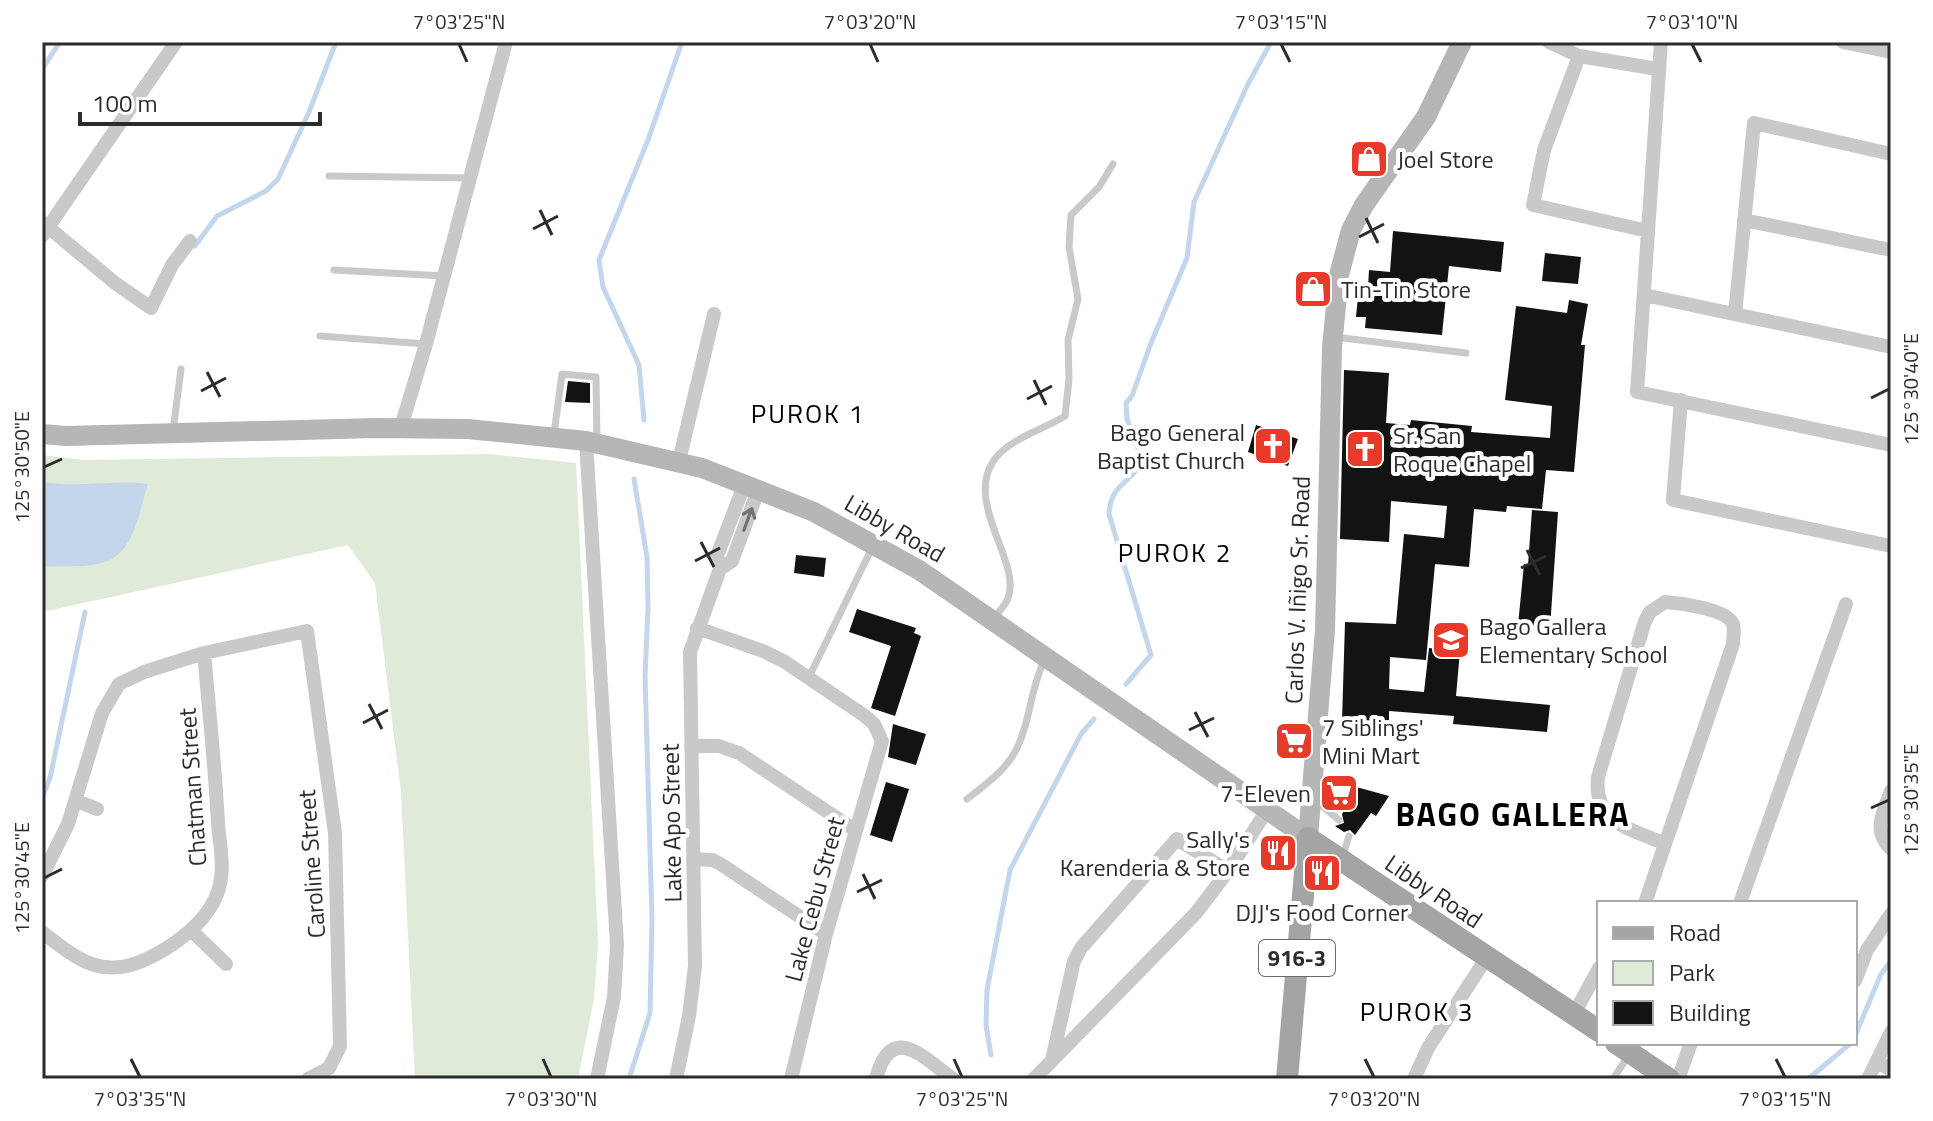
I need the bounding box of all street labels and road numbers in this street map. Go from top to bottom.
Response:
street label: Carlos V. Iñigo Sr. Road [1275,475,1319,705]
street label: Libby Road [838,485,952,571]
street label: Chatman Street [168,706,215,867]
street label: Lake Apo Street [652,743,690,903]
street label: Caroline Street [288,788,334,939]
street label: Lake Cebu Street [775,812,853,986]
street label: Libby Road [1378,845,1490,937]
road number: 916-3 [1259,940,1335,976]

